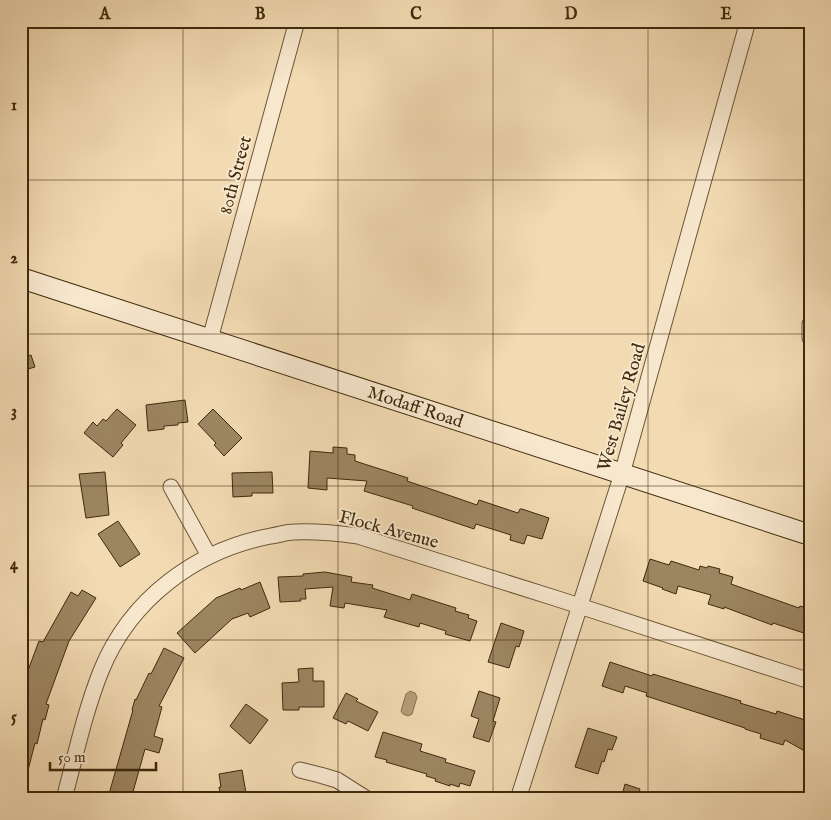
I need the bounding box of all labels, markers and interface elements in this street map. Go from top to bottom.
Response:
text: A [99,5,112,25]
text: B [255,5,266,25]
text: C [410,5,422,25]
text: D [565,5,578,25]
text: E [720,5,732,25]
text: 1 [11,96,17,116]
street label: 80th Street [215,134,258,217]
text: 2 [10,249,18,269]
street label: West Bailey Road [593,340,652,474]
street label: Modaff Road [364,382,466,434]
text: 3 [11,402,17,422]
street label: Flock Avenue [336,506,441,555]
text: 4 [10,555,19,575]
text: 5 [11,708,17,728]
scale bar [50,740,156,772]
text: 50 m [58,748,86,767]

